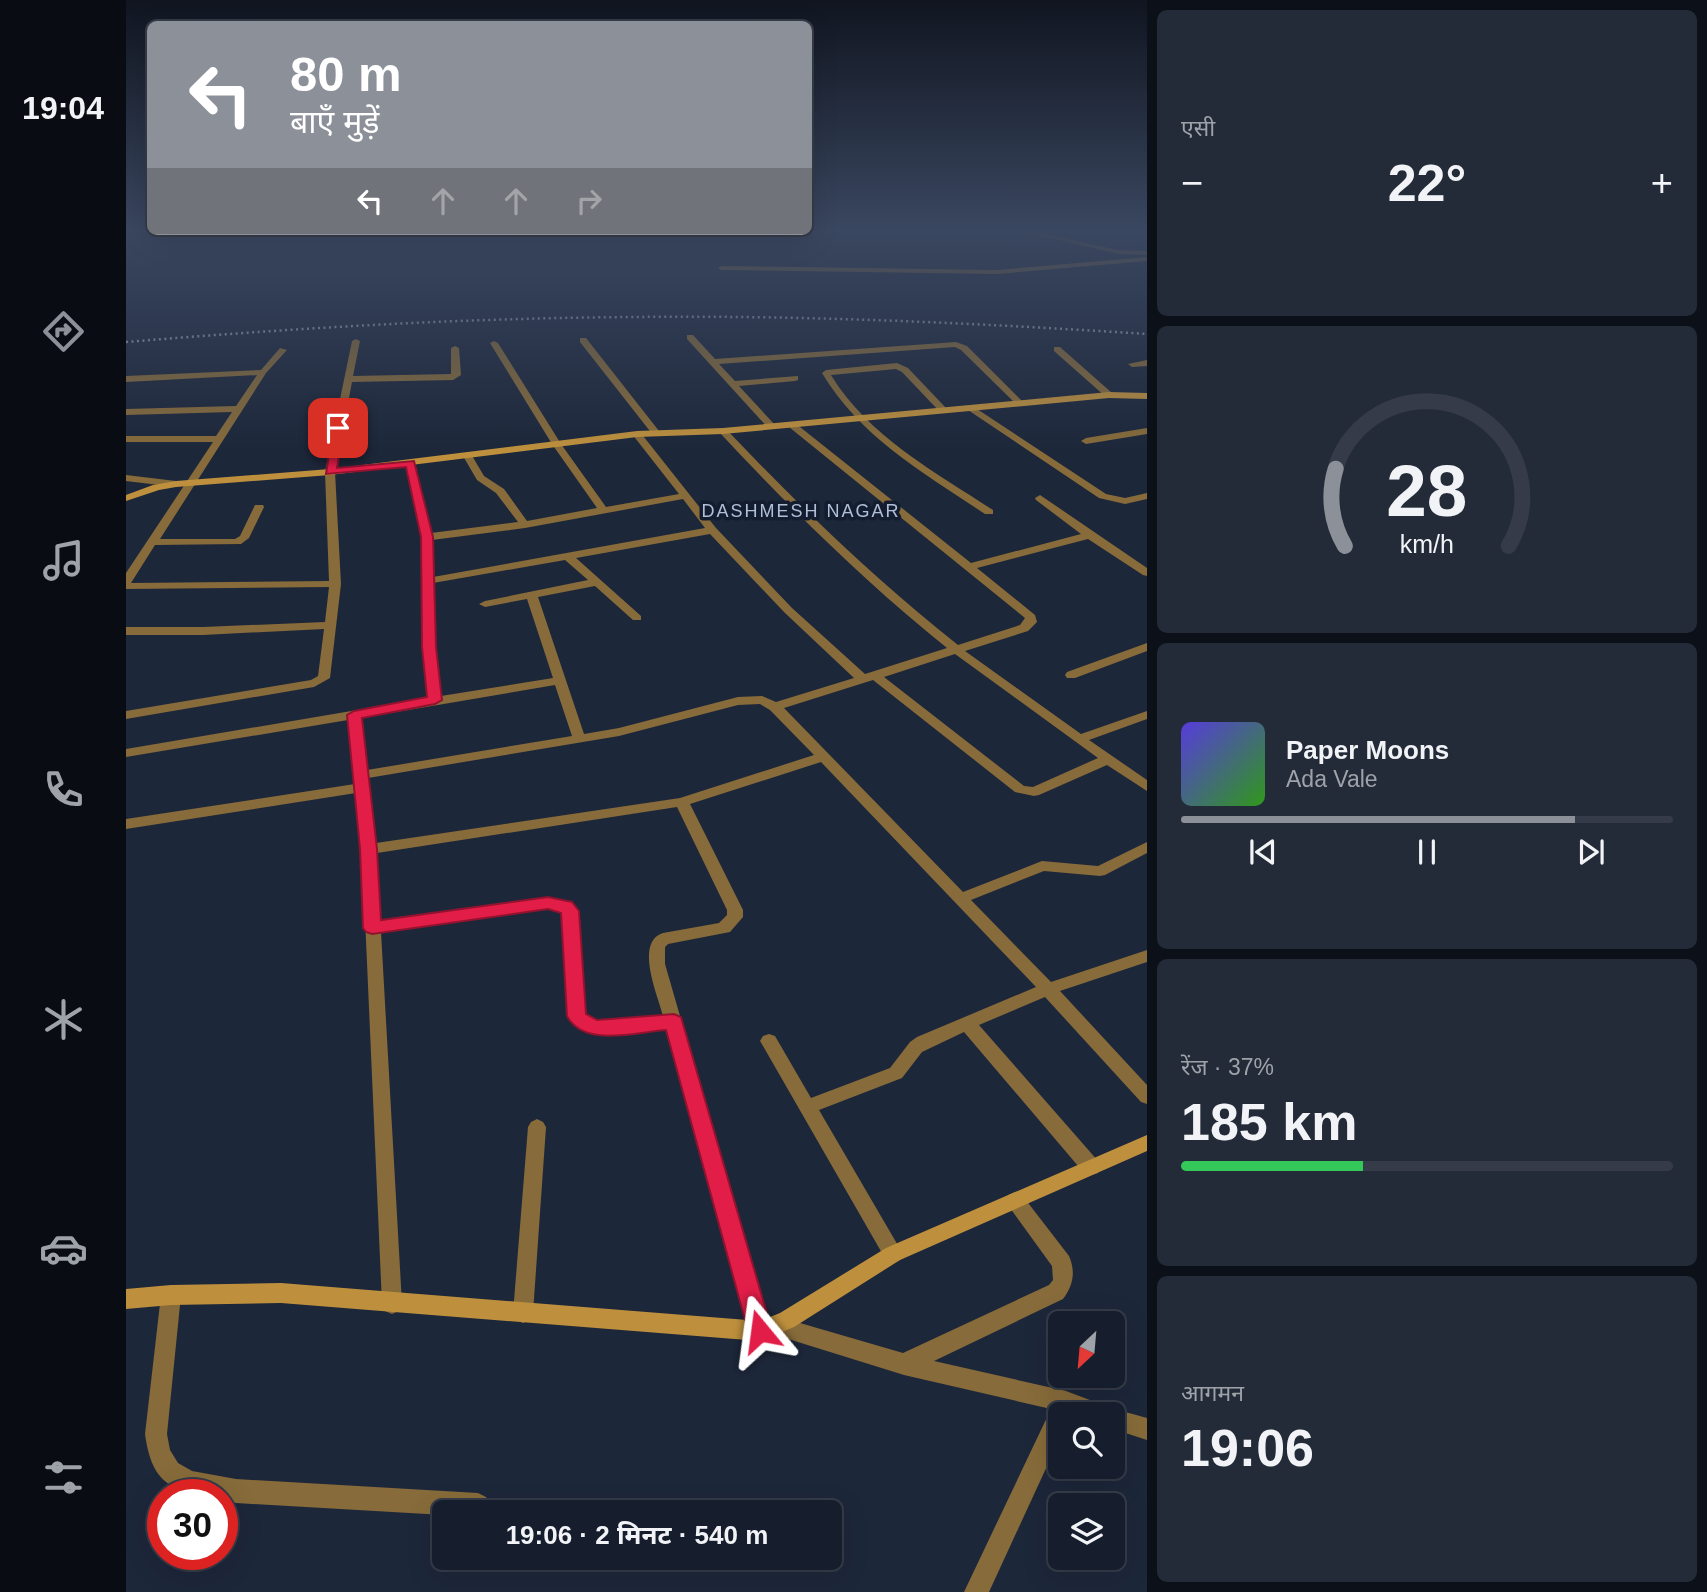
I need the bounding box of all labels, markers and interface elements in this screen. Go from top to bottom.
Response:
text: 80 m [290,47,402,101]
icon: left [175,49,266,140]
text: 19:04 [22,90,104,126]
text: बाएँ मुड़ें [290,104,379,140]
text: एसी [1181,115,1215,141]
text: 22° [1388,154,1466,212]
text: − [1181,162,1203,204]
text: + [1651,162,1673,204]
icon: left [351,182,389,220]
icon: ahead [424,182,462,220]
icon: ahead [497,182,535,220]
icon: right [570,182,608,220]
icon: directions [39,307,88,356]
pin [308,398,368,458]
icon: arrive [319,409,357,447]
text: 28 [1387,450,1467,531]
district label: DASHMESH NAGAR [701,501,901,521]
text: km/h [1400,529,1454,557]
icon: music [39,536,88,585]
text: Paper Moons [1286,735,1449,765]
icon: phone [39,765,88,814]
text: Ada Vale [1286,766,1378,792]
icon: previous [1244,833,1282,871]
icon: pause [1408,833,1446,871]
icon: next [1572,833,1610,871]
icon: climate [39,995,88,1044]
text: रेंज · 37% [1181,1054,1274,1080]
text: 185 km [1181,1093,1357,1151]
icon: car [39,1224,88,1273]
position arrow [723,1294,797,1368]
north arrow [1048,1311,1125,1388]
map controls [1048,1311,1125,1570]
text: आगमन [1181,1380,1244,1406]
button: search [1048,1402,1125,1479]
text: 19:06 [1181,1419,1314,1477]
icon: filters [39,1453,88,1502]
speed limit sign: 30 [147,1479,238,1570]
button: layers [1048,1493,1125,1570]
text: 19:06 · 2 मिनट · 540 m [506,1520,768,1550]

